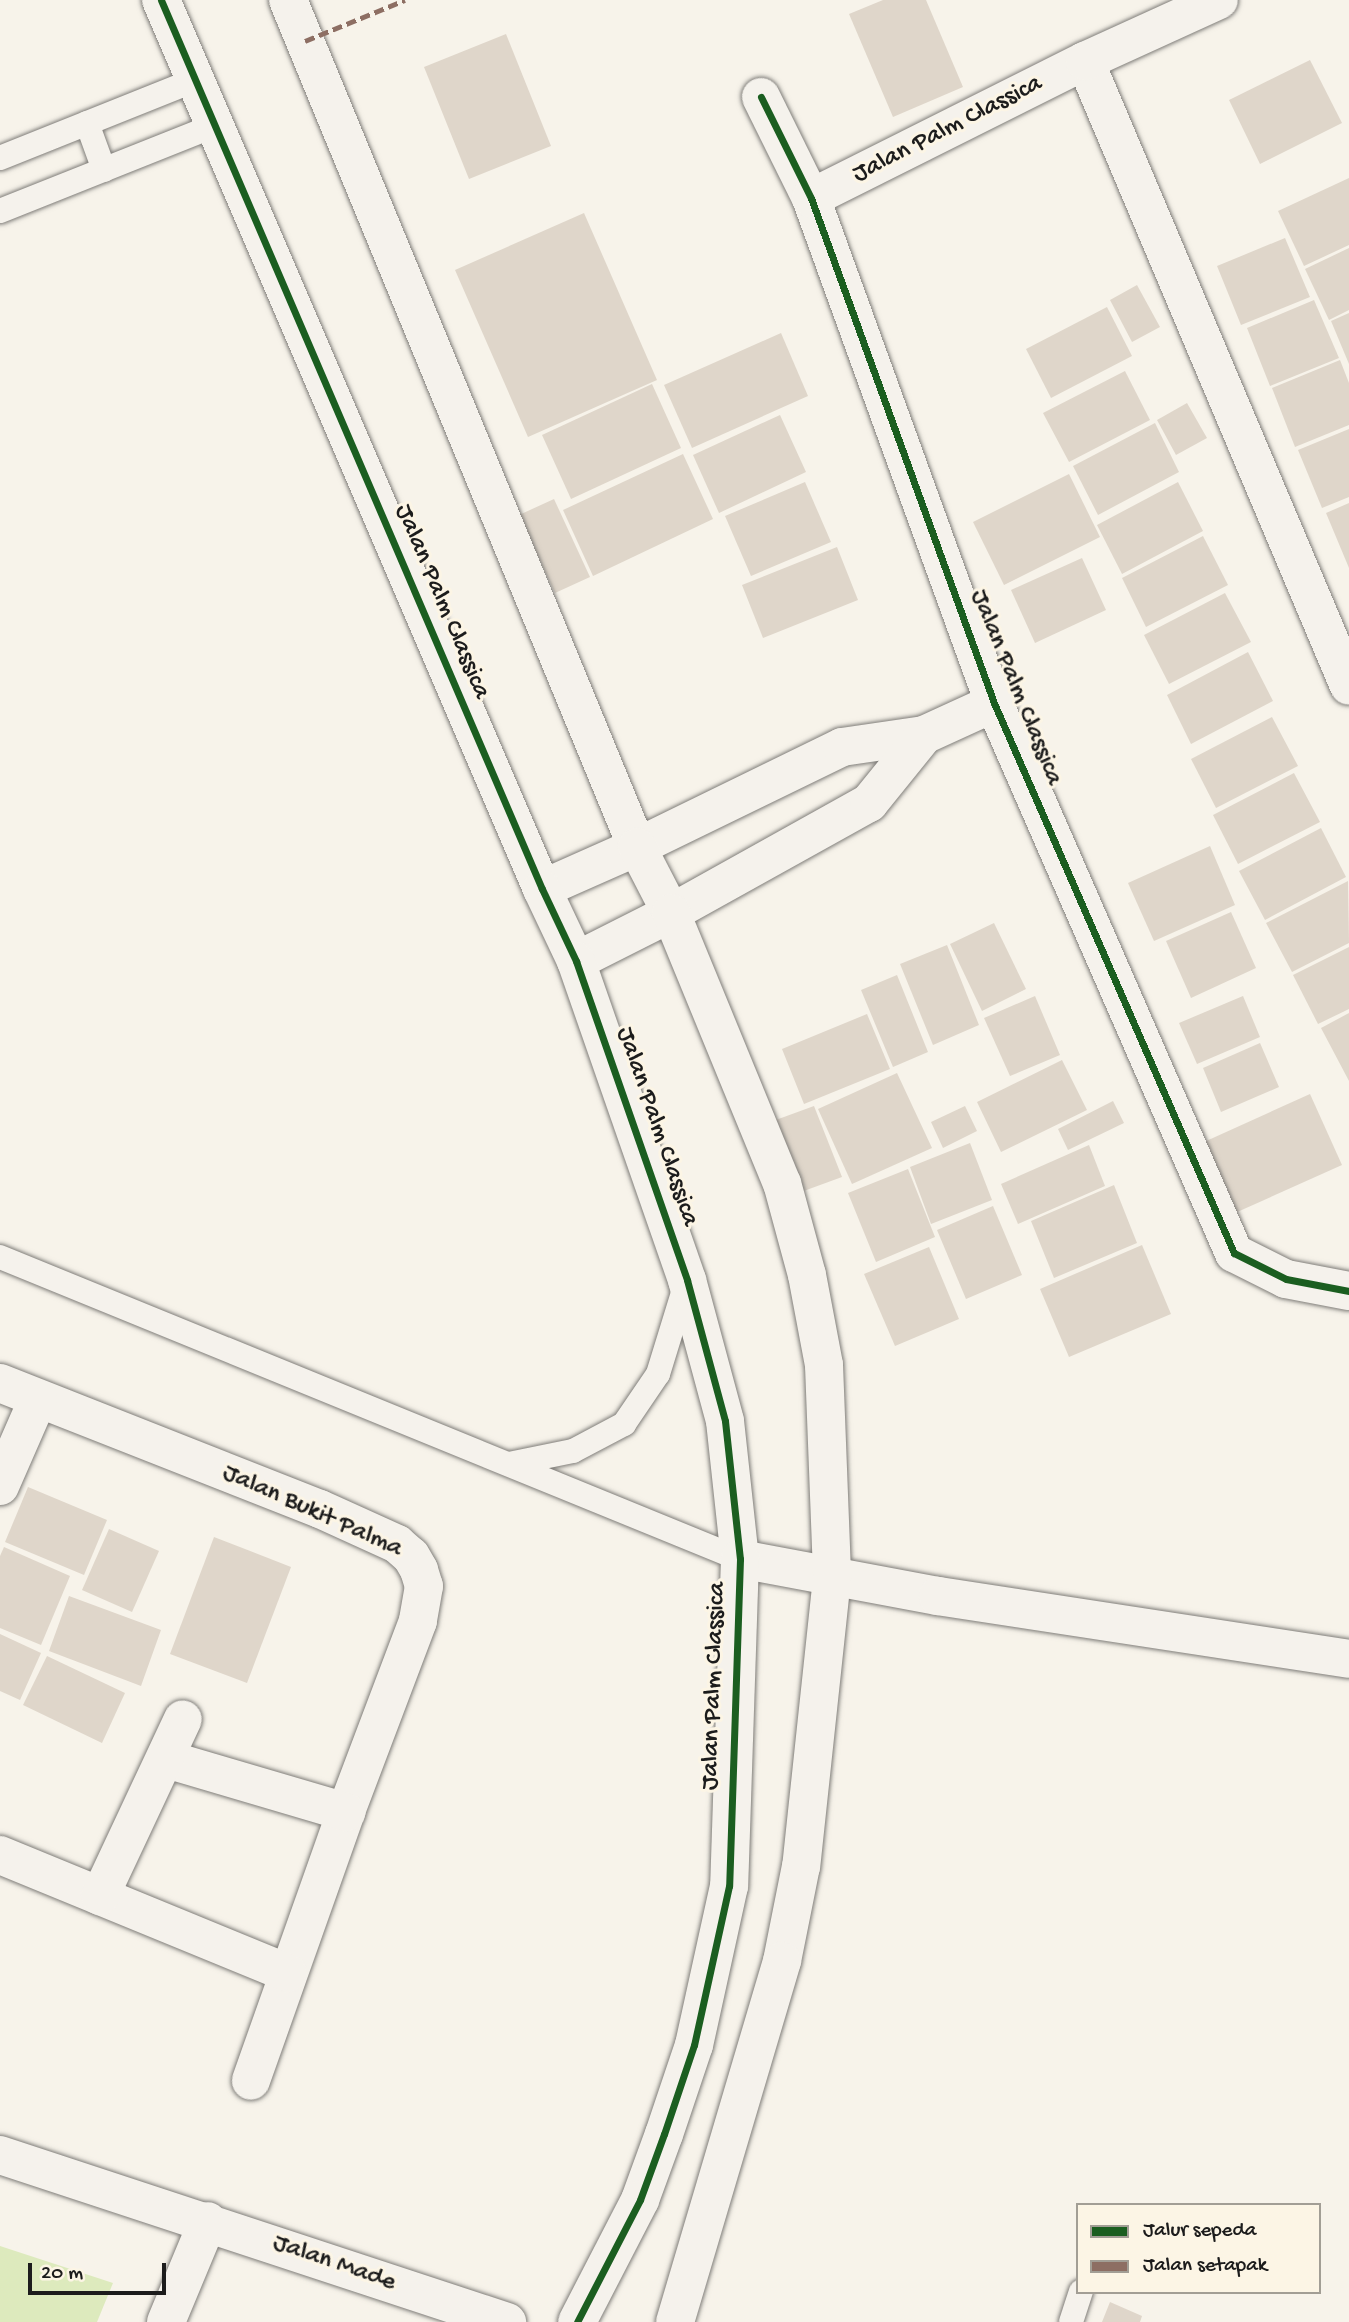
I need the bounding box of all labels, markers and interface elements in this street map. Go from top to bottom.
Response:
street label: Jalan Palm Classica [848,69,1048,191]
street label: Jalan Palm Classica [386,500,496,704]
street label: Jalan Palm Classica [962,586,1068,790]
street label: Jalan Palm Classica [607,1023,705,1231]
street label: Jalan Bukit Palma [217,1458,407,1566]
street label: Jalan Palm Classica [696,1581,734,1791]
legend [1076,2203,1321,2294]
text: Jalur sepeda [1143,2219,1256,2244]
street label: Jalan Made [268,2228,400,2300]
scale bar [32,2248,170,2292]
text: Jalan setapak [1143,2254,1267,2279]
text: 20 m [41,2262,83,2287]

